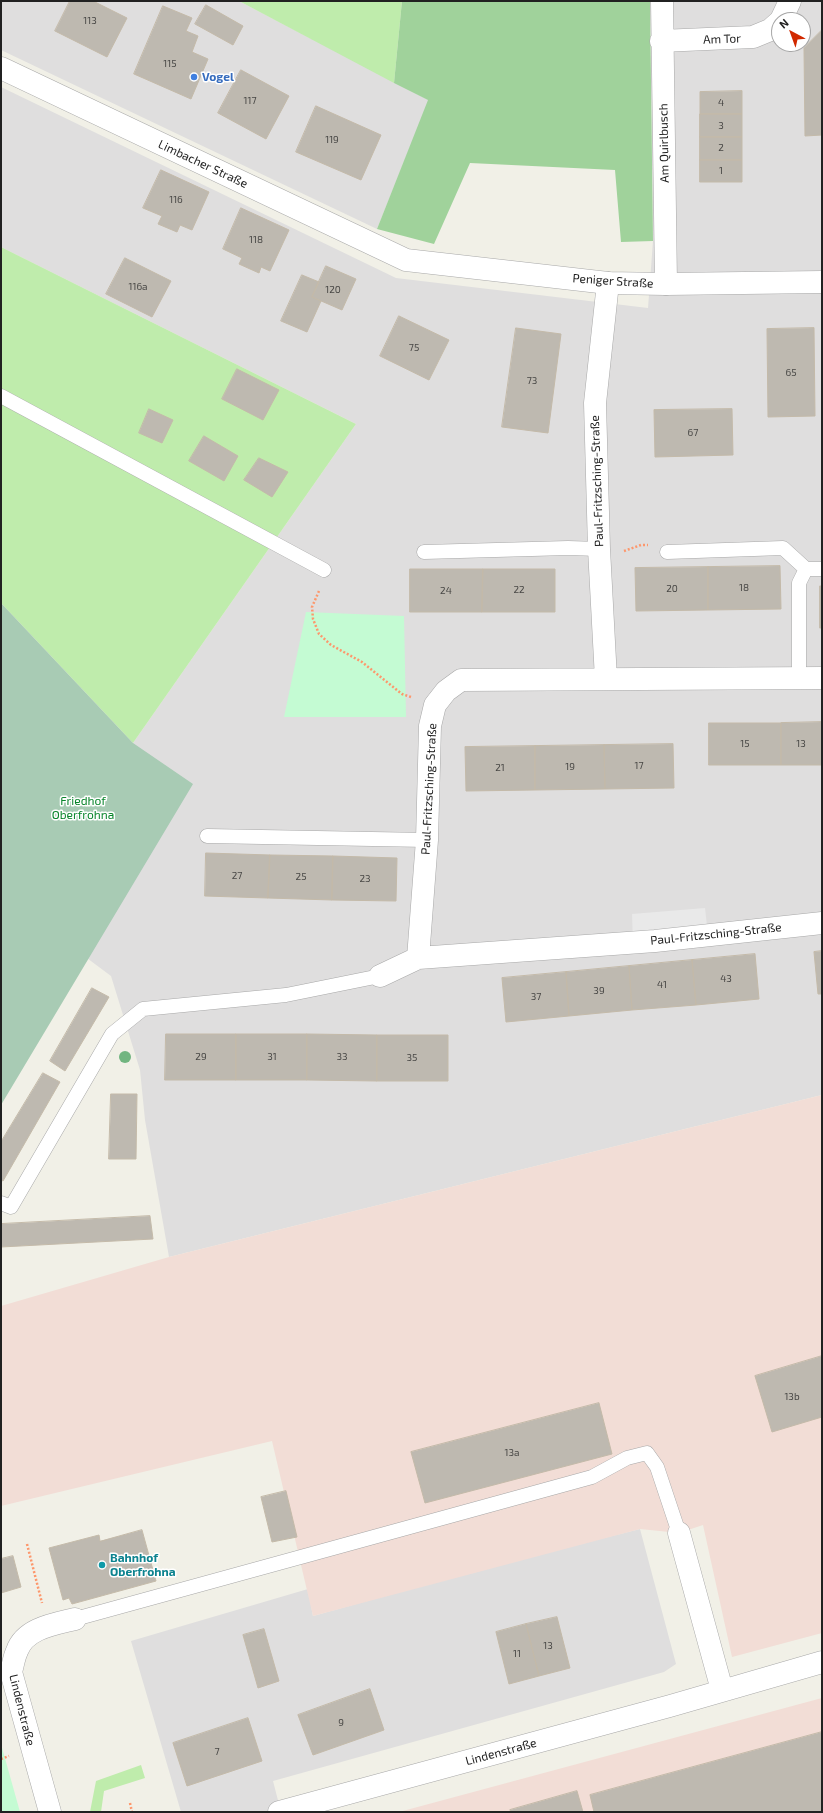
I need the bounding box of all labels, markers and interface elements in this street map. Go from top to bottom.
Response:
north arrow [771,12,811,52]
house number: 113 [83,15,97,27]
text: N [776,16,791,31]
street label: Am Tor [703,31,741,47]
house number: 115 [163,58,177,70]
place label: Vogel [202,70,234,84]
marker: Vogel [189,72,199,82]
house number: 117 [243,95,257,107]
house number: 4 [718,97,724,109]
street label: Am Quirlbusch [656,103,672,183]
house number: 3 [718,120,724,132]
house number: 119 [325,134,339,146]
street label: Limbacher Straße [156,137,250,191]
house number: 2 [718,142,724,154]
house number: 1 [719,165,723,177]
house number: 116 [169,194,183,206]
house number: 118 [249,234,263,246]
street label: Peniger Straße [572,271,654,291]
house number: 116a [128,281,148,293]
house number: 120 [325,284,341,296]
house number: 75 [409,342,419,354]
house number: 65 [785,367,797,379]
house number: 73 [527,375,537,387]
street label: Paul-Fritzsching-Straße [588,415,606,547]
house number: 67 [688,427,698,439]
house number: 18 [739,582,749,594]
house number: 20 [666,583,678,595]
house number: 22 [513,584,525,596]
house number: 24 [440,585,452,597]
street label: Paul-Fritzsching-Straße [418,723,440,855]
house number: 15 [740,738,750,750]
house number: 13 [796,738,806,750]
house number: 17 [634,760,644,772]
house number: 19 [565,761,575,773]
house number: 21 [495,762,505,774]
park label: Friedhof Oberfrohna [52,794,114,822]
house number: 27 [232,870,242,882]
house number: 25 [296,871,306,883]
house number: 23 [359,873,371,885]
street label: Paul-Fritzsching-Straße [650,920,782,948]
house number: 43 [720,973,732,985]
house number: 41 [657,979,667,991]
house number: 39 [593,985,605,997]
house number: 37 [531,991,541,1003]
house number: 29 [195,1051,207,1063]
house number: 31 [267,1051,277,1063]
house number: 33 [336,1051,348,1063]
house number: 35 [407,1052,417,1064]
house number: 13b [784,1391,800,1403]
house number: 13a [504,1447,520,1459]
place label: Bahnhof Oberfrohna [110,1551,175,1579]
marker: Bahnhof Oberfrohna [97,1560,107,1570]
house number: 13 [543,1640,553,1652]
house number: 11 [513,1648,521,1660]
street label: Lindenstraße [6,1673,38,1747]
house number: 9 [338,1717,344,1729]
street label: Lindenstraße [464,1736,538,1768]
house number: 7 [214,1746,220,1758]

